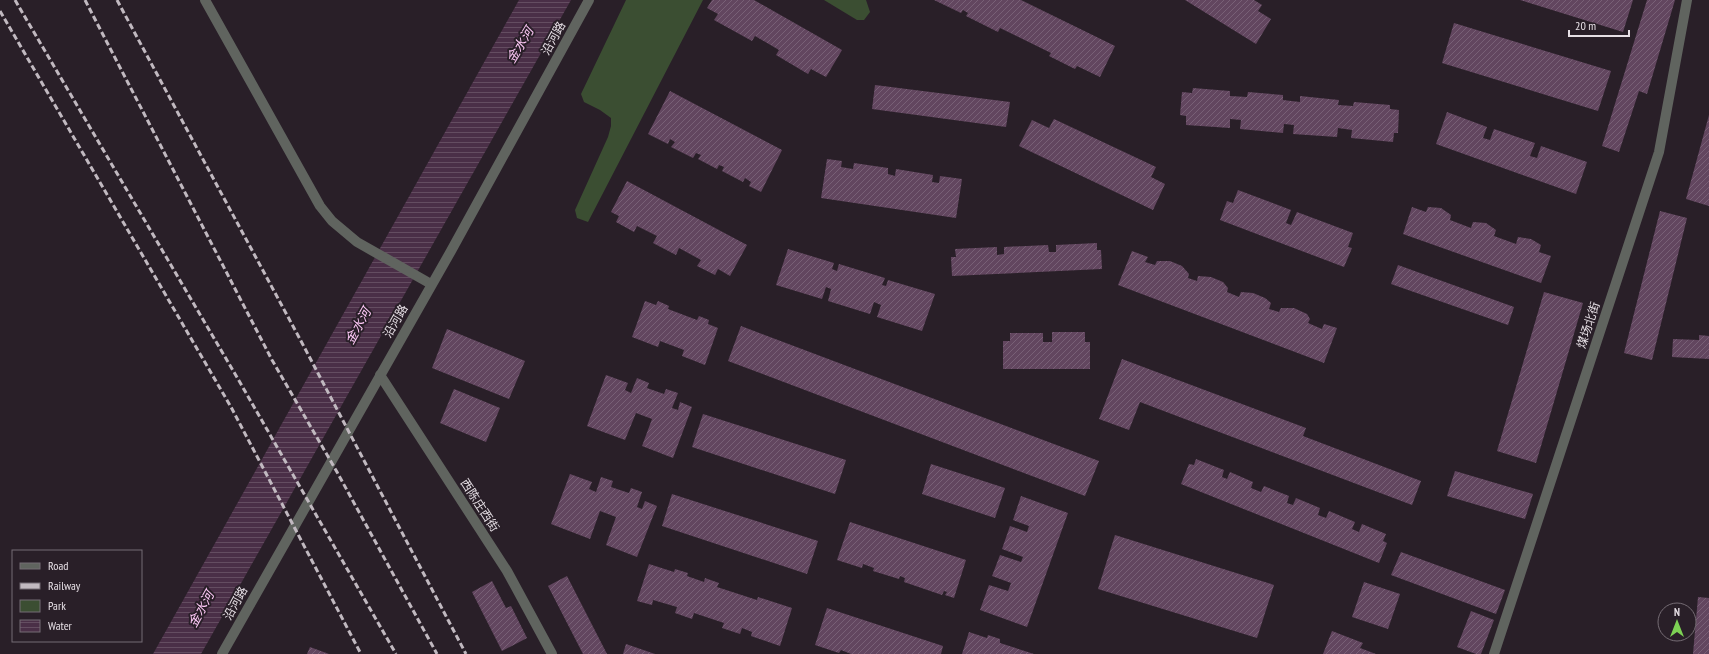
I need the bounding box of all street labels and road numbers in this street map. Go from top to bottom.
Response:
street label: 沿河路 [538,19,568,57]
street label: 煤场北街 [1573,300,1603,350]
street label: 沿河路 [380,302,410,340]
street label: 西陈庄西街 [457,476,503,534]
street label: 沿河路 [220,584,250,622]

